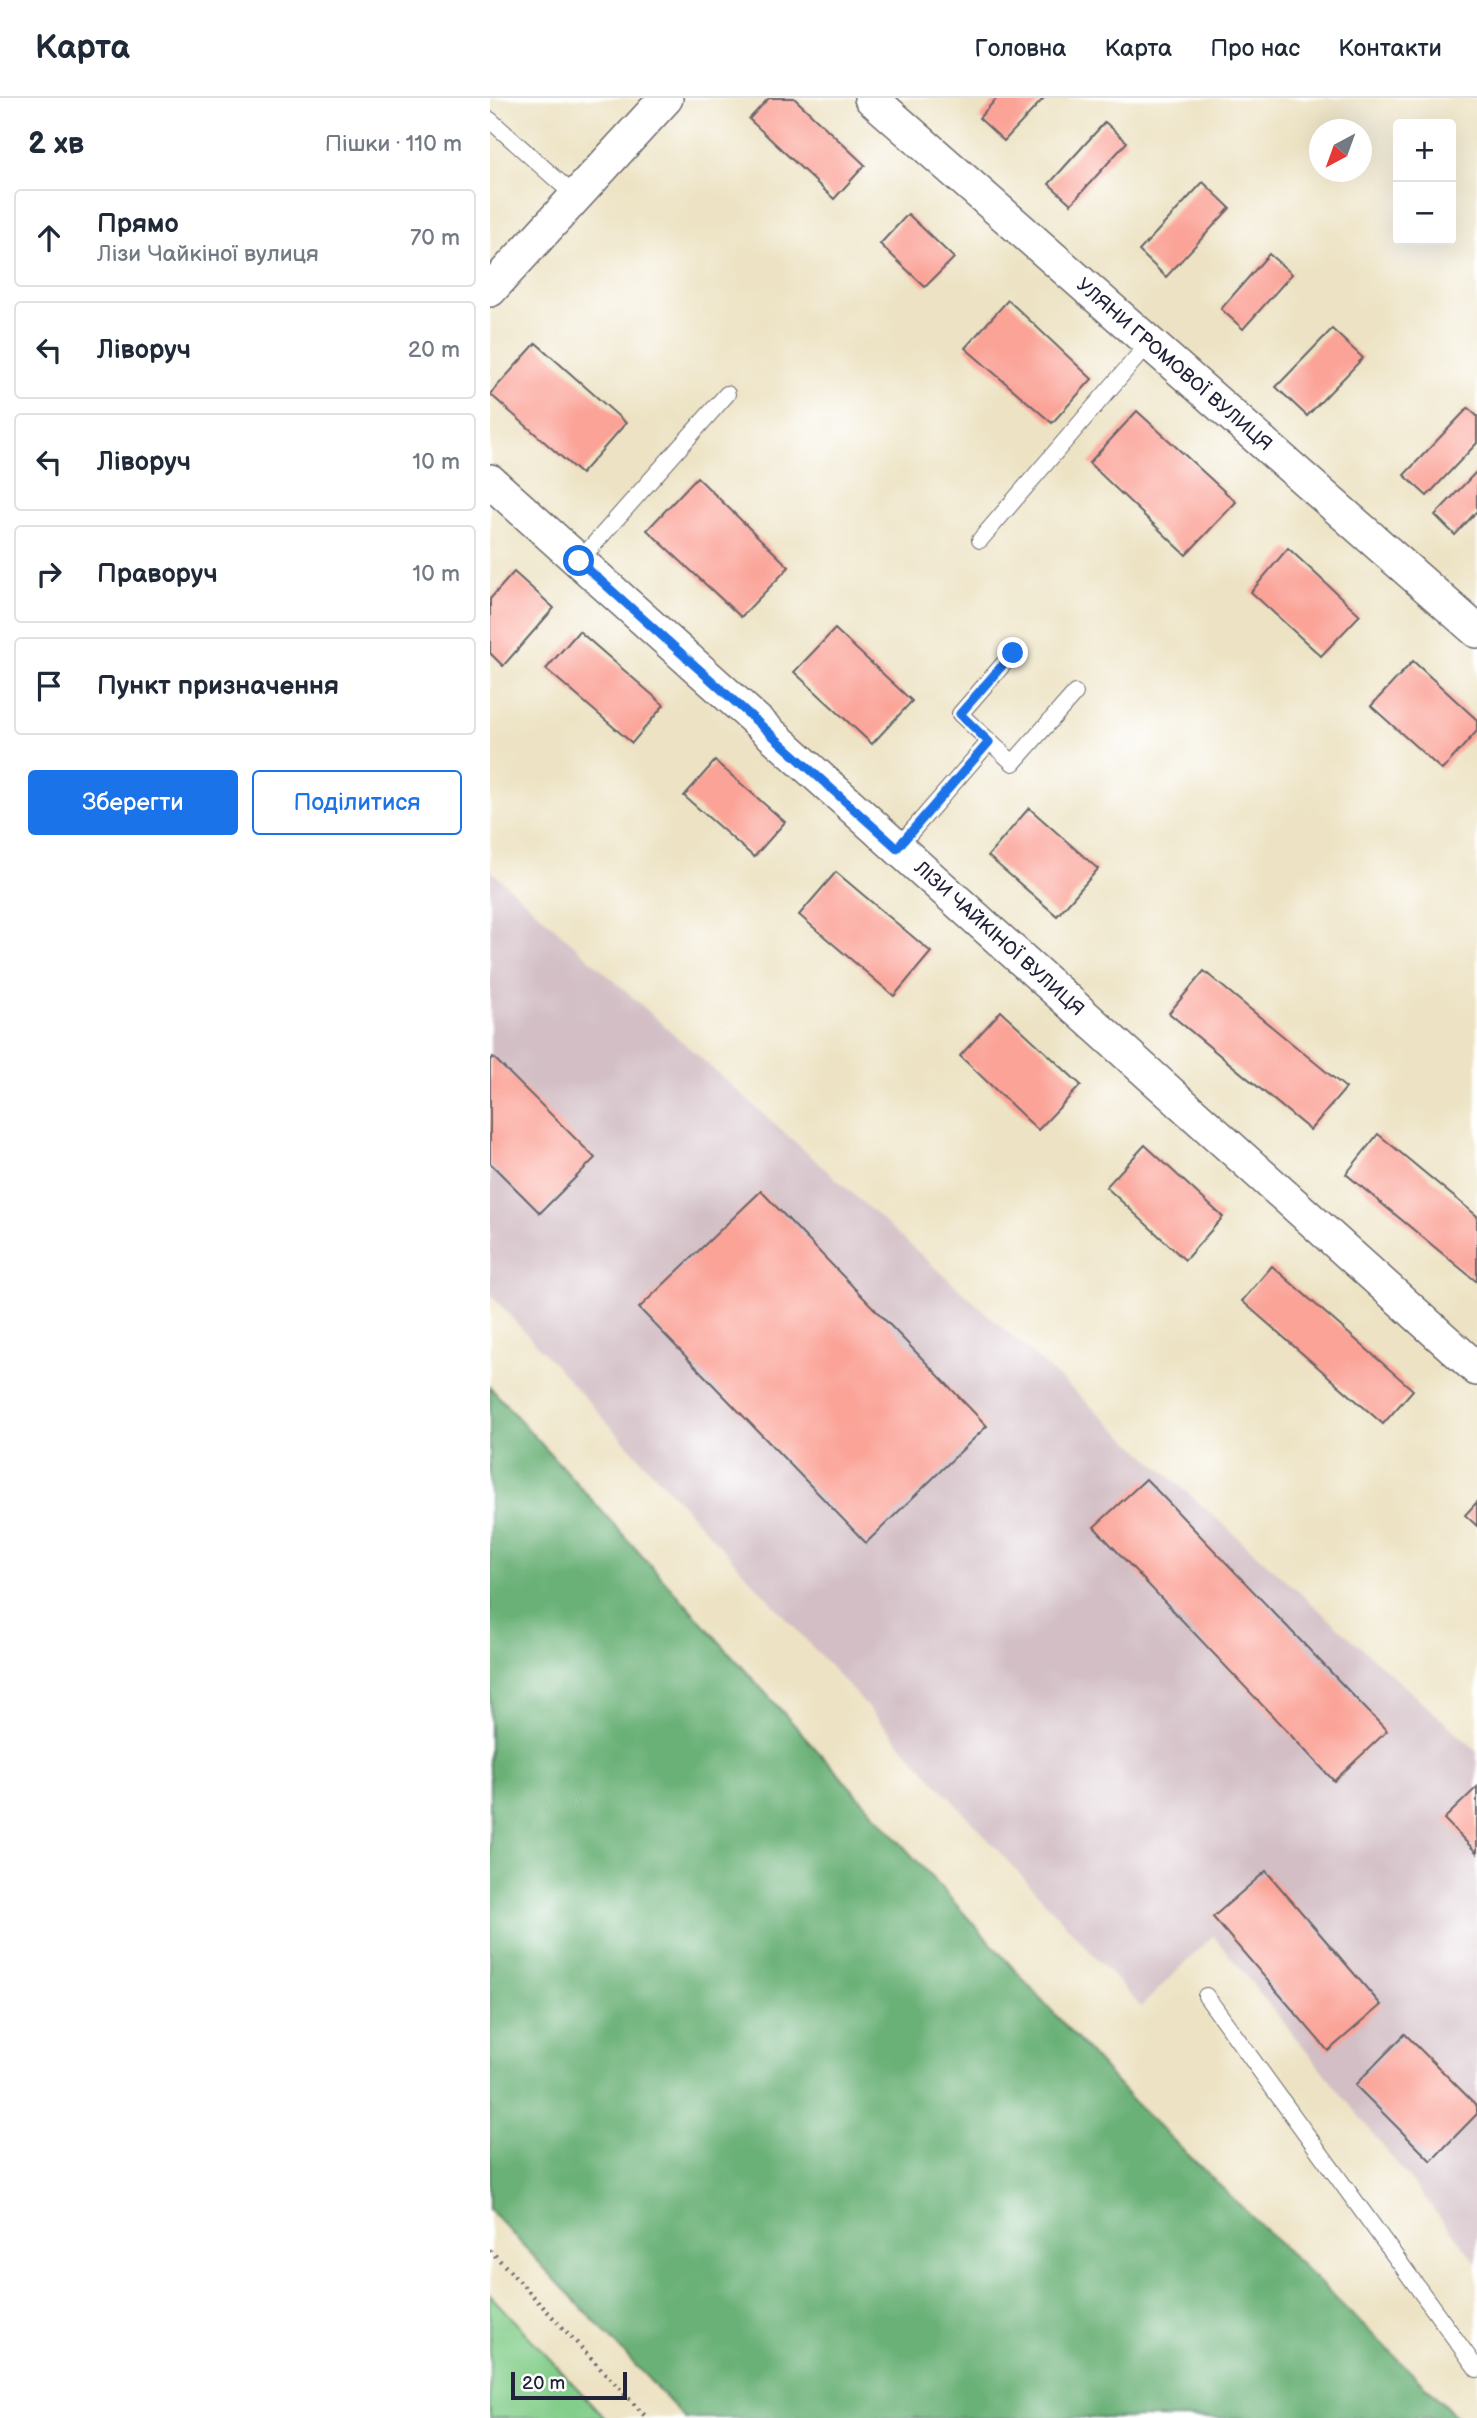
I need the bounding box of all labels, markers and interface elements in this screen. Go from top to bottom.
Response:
text: Карта [35,28,130,68]
text: Головна [975,34,1067,63]
text: Карта [1105,34,1172,63]
text: Про нас [1210,34,1300,63]
text: Контакти [1338,34,1442,63]
north arrow [1309,119,1372,182]
map controls [1393,119,1456,245]
button: + [1393,119,1456,182]
text: 2 хв [28,126,84,162]
text: Пішки · 110 m [325,130,462,158]
button: − [1393,182,1456,245]
text: Прямо [97,209,179,240]
icon: ahead [30,219,68,257]
text: 70 m [410,224,460,252]
text: Лізи Чайкіної вулиця [97,240,319,268]
street label: УЛЯНИ ГРОМОВОЇ ВУЛИЦЯ [1071,274,1277,456]
icon: left [30,331,68,369]
text: Ліворуч [97,335,191,366]
text: 20 m [408,336,460,364]
icon: left [30,443,68,481]
text: Ліворуч [97,447,191,478]
text: 10 m [412,448,460,476]
route start [563,545,594,576]
icon: right [30,555,68,593]
text: Праворуч [97,559,218,590]
text: 10 m [412,560,460,588]
route end [997,637,1028,668]
icon: arrive [30,667,68,705]
text: Пункт призначення [97,671,339,702]
button: Зберегти [28,770,238,835]
button: Поділитися [252,770,462,835]
street label: ЛІЗИ ЧАЙКІНОЇ ВУЛИЦЯ [909,856,1089,1021]
scale bar [511,2369,626,2401]
text: 20 m [522,2372,565,2395]

